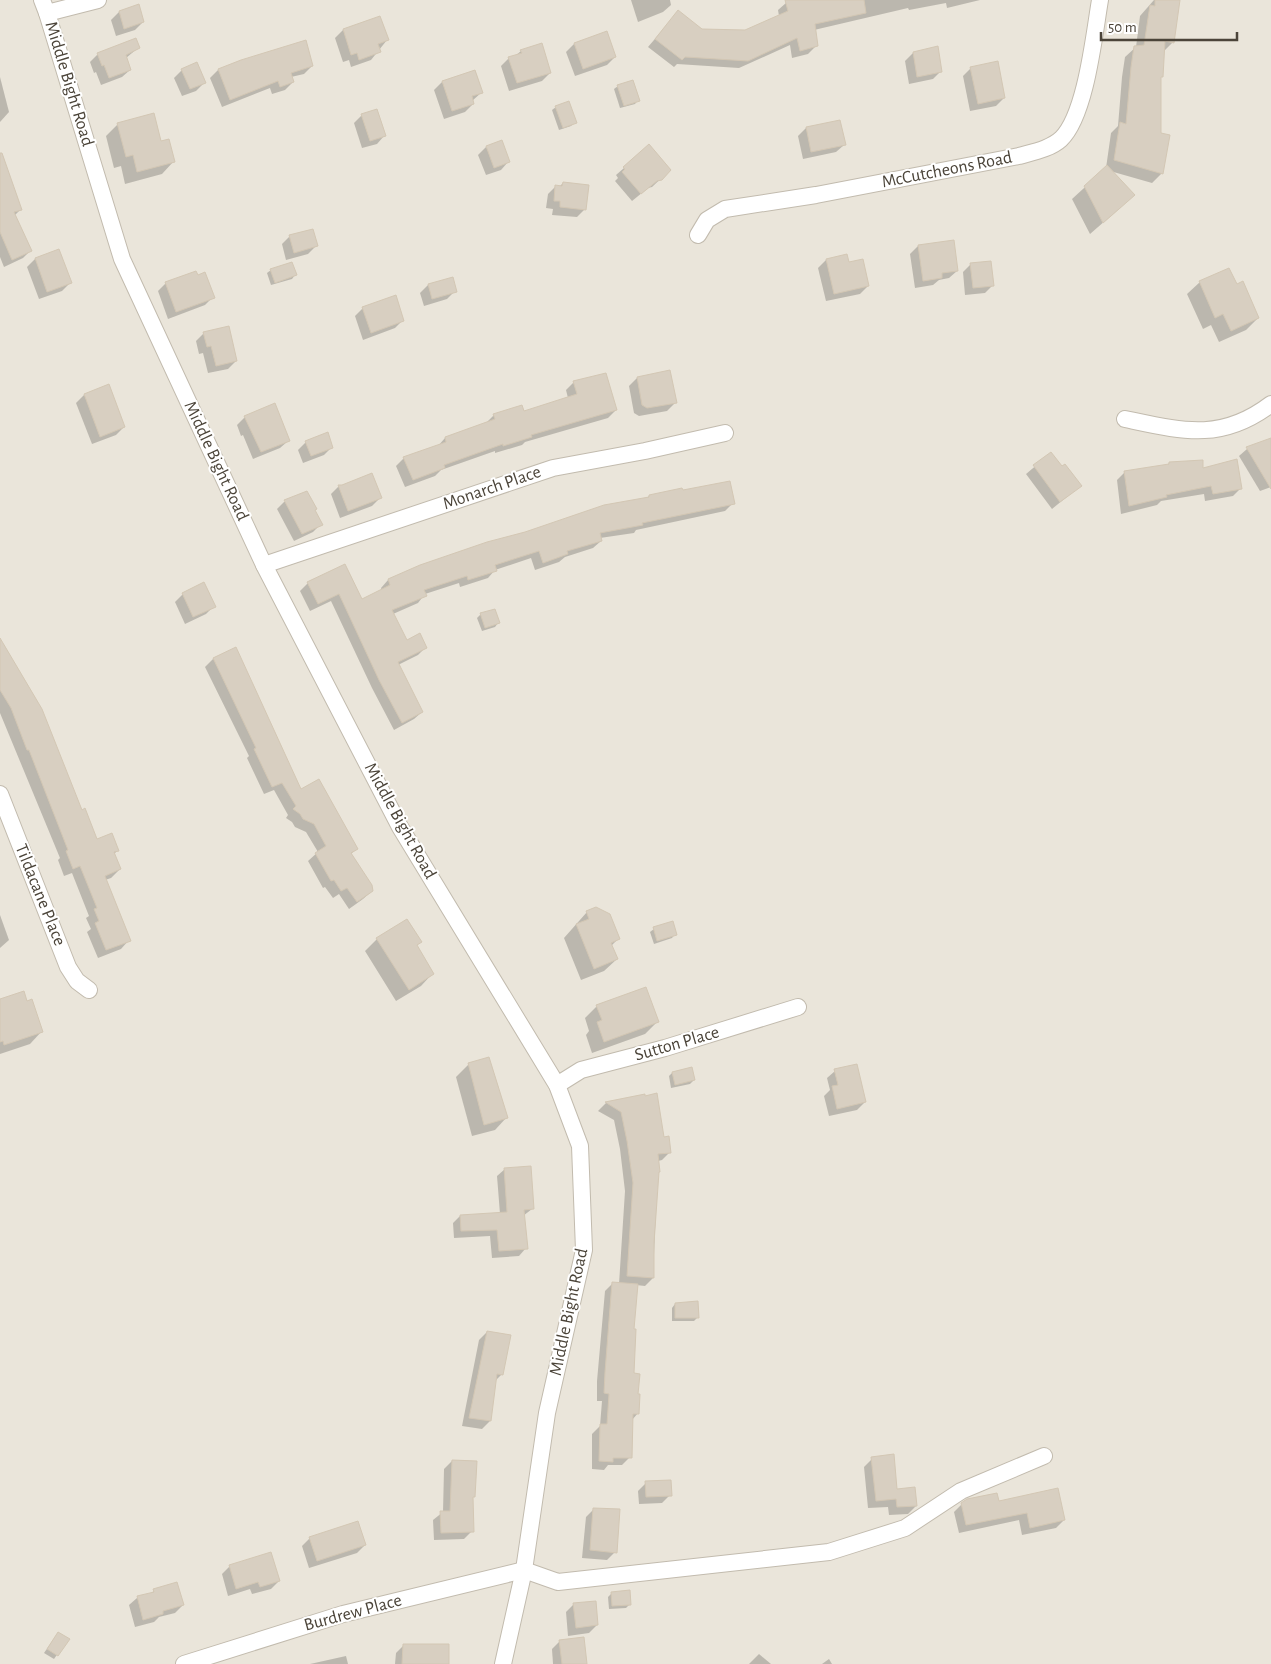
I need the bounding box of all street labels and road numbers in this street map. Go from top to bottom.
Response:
street label: Middle Bight Road [41,19,97,149]
street label: McCutcheons Road [880,149,1014,191]
street label: Middle Bight Road [180,398,252,524]
street label: Monarch Place [441,463,543,513]
street label: Middle Bight Road [361,760,439,882]
street label: Tildacane Place [11,842,69,948]
street label: Sutton Place [633,1023,721,1065]
street label: Middle Bight Road [547,1247,591,1377]
street label: Burdrew Place [302,1591,404,1635]

